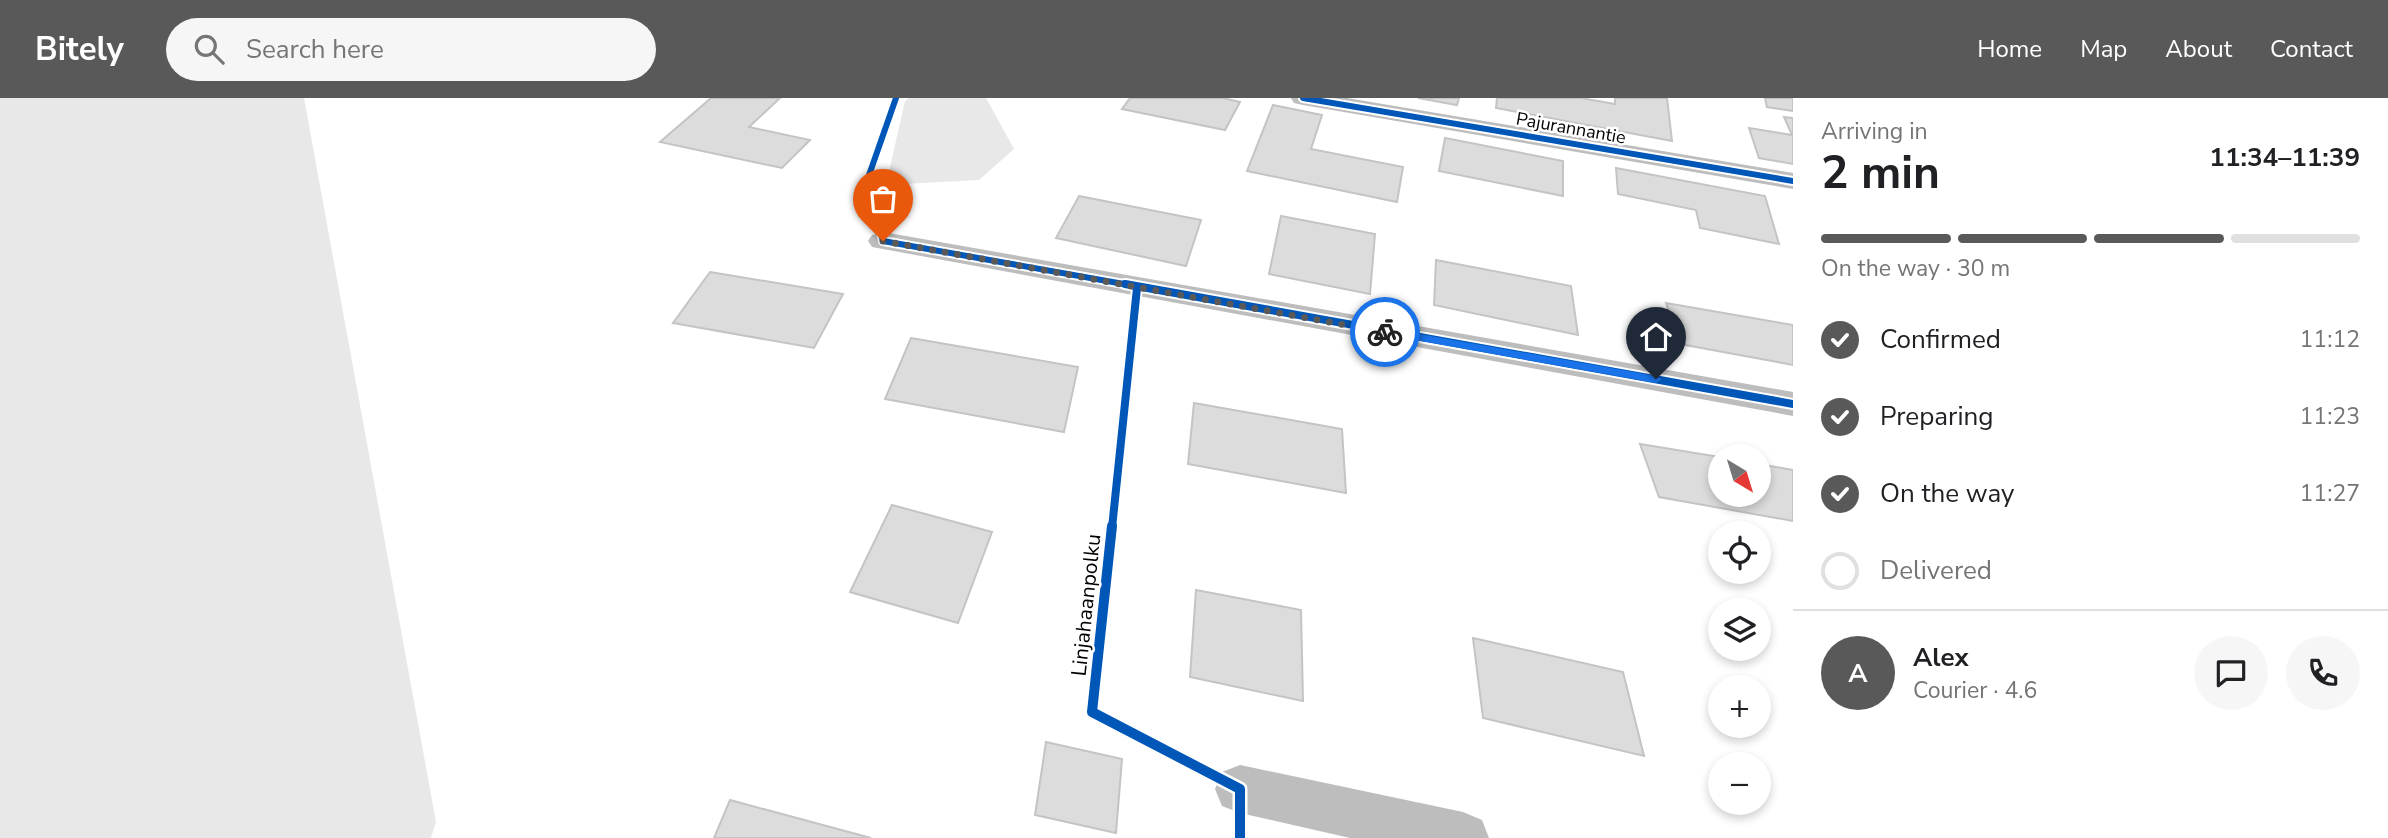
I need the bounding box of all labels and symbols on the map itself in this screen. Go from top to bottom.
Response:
street label: Pajurannantie [1514,107,1628,149]
pin [853,169,913,241]
courier [1350,297,1420,367]
pin [1626,307,1686,379]
north arrow [1708,444,1771,508]
street label: Linjahaanpolku [1065,533,1107,677]

